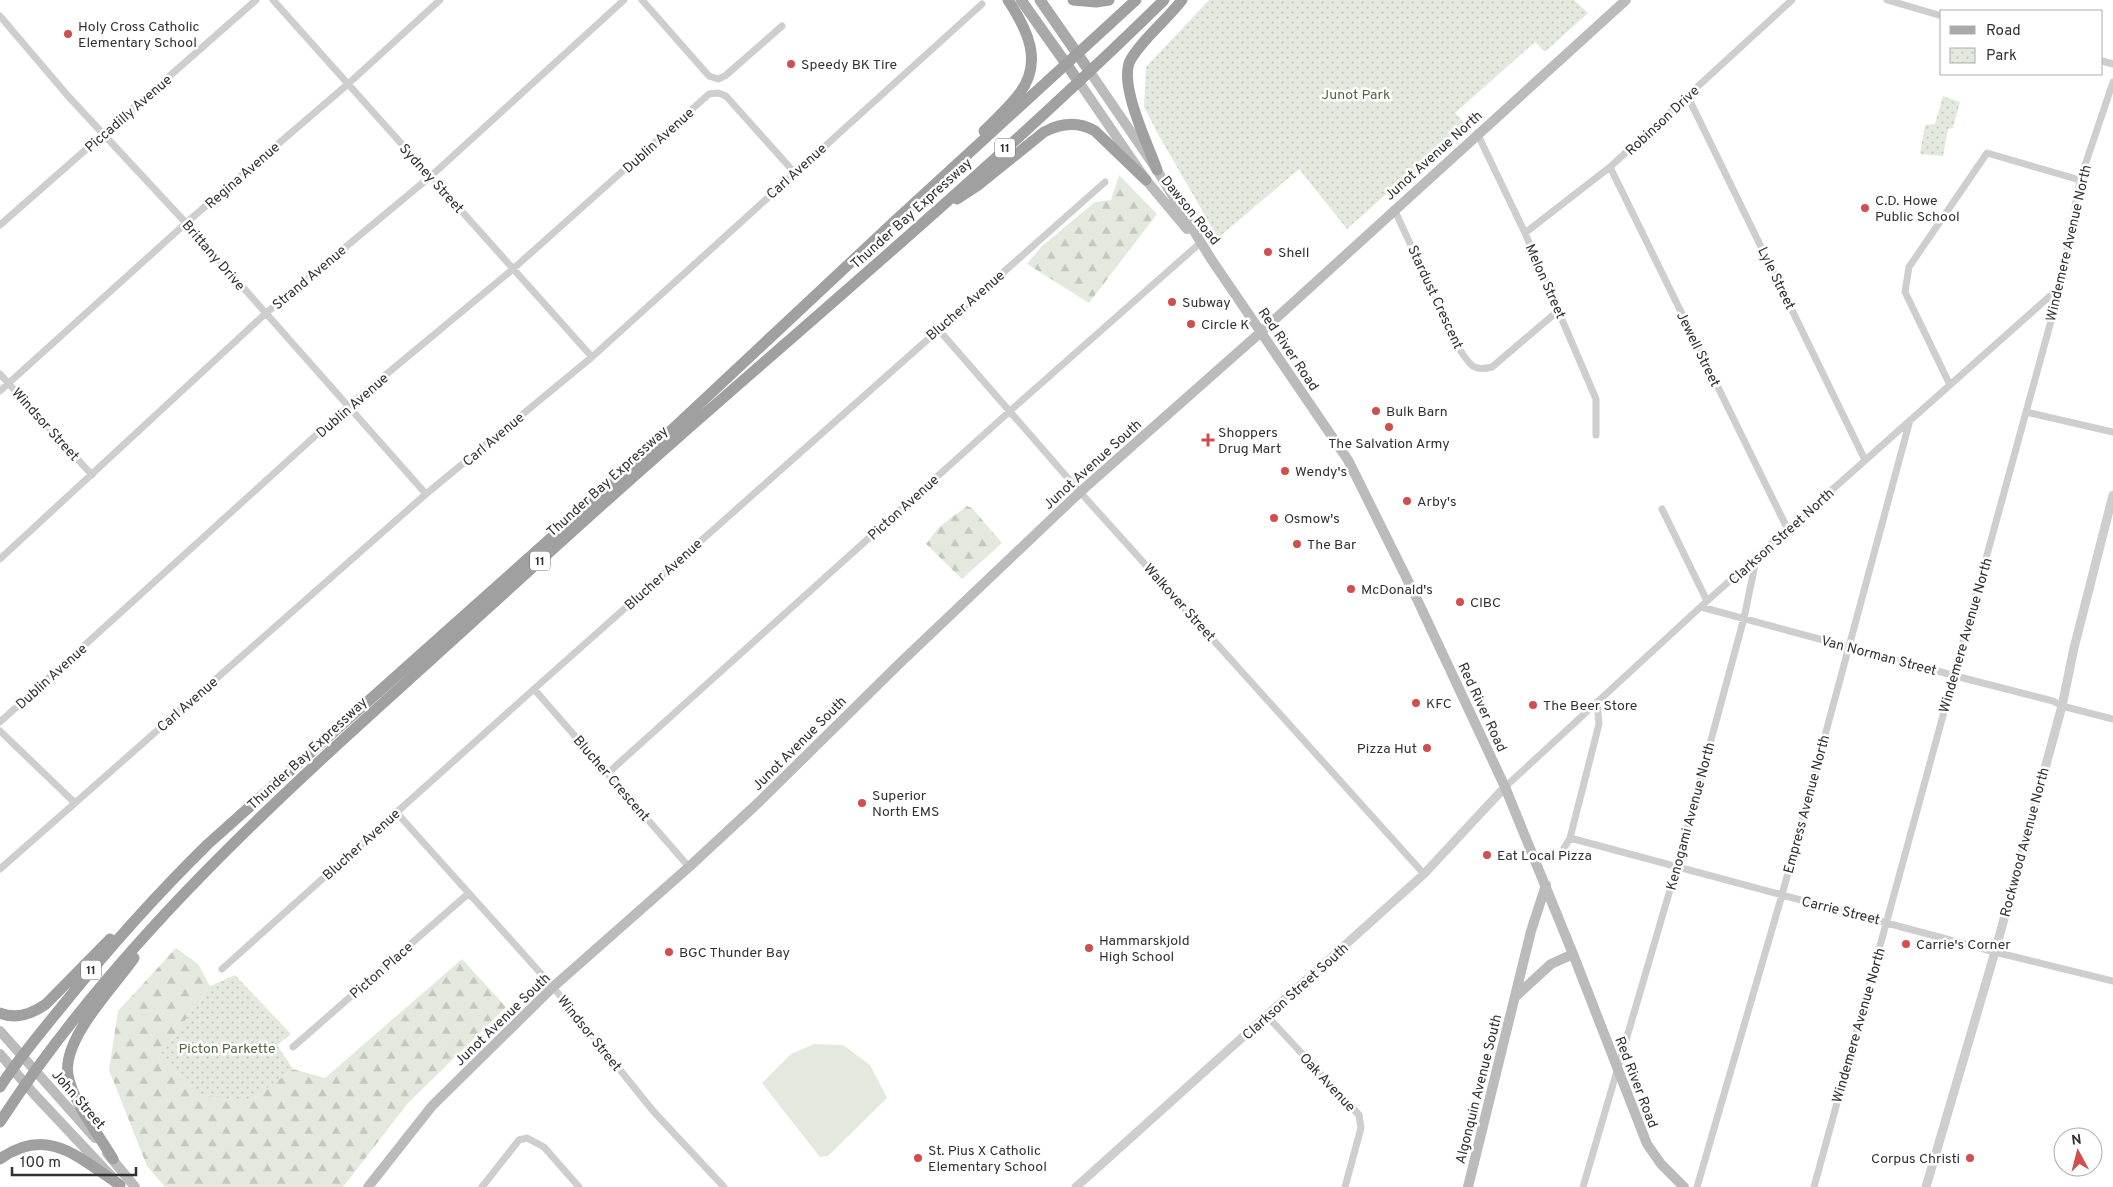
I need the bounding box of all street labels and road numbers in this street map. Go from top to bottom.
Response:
street label: Piccadilly Avenue [82,72,176,157]
street label: Robinson Drive [1623,83,1703,160]
street label: Dublin Avenue [620,105,698,178]
street label: Junot Avenue North [1382,108,1486,204]
road number: 11 [995,138,1015,158]
street label: Regina Avenue [202,139,284,213]
street label: Sydney Street [395,141,467,217]
street label: Carl Avenue [763,141,831,204]
street label: Thunder Bay Expressway [848,155,976,273]
street label: Windemere Avenue North [2043,163,2096,323]
street label: Dawson Road [1157,173,1223,249]
street label: Brittany Drive [178,217,248,295]
street label: Strand Avenue [270,242,350,314]
street label: Melon Street [1521,242,1569,322]
street label: Stardust Crescent [1403,243,1466,352]
street label: Lyle Street [1753,244,1798,313]
street label: Blucher Avenue [923,267,1009,345]
street label: Red River Road [1254,305,1322,395]
street label: Jewell Street [1672,309,1723,390]
street label: Dublin Avenue [313,370,392,442]
street label: Windsor Street [8,385,82,465]
street label: Carl Avenue [460,409,528,471]
street label: Junot Avenue South [1040,417,1146,514]
street label: Thunder Bay Expressway [544,423,672,541]
street label: Picton Avenue [865,472,943,544]
street label: Clarkson Street North [1726,485,1838,589]
street label: Blucher Avenue [622,536,706,614]
road number: 11 [530,552,550,570]
street label: Windemere Avenue North [1936,556,1997,715]
street label: Walkover Street [1139,560,1218,646]
street label: Van Norman Street [1819,633,1938,680]
street label: Dublin Avenue [13,641,91,714]
street label: Red River Road [1454,660,1510,755]
street label: Carl Avenue [154,674,222,736]
street label: Junot Avenue South [749,693,851,795]
street label: Thunder Bay Expressway [245,694,371,814]
street label: Blucher Crescent [569,733,653,825]
street label: Empress Avenue North [1781,733,1834,876]
street label: Kenogami Avenue North [1663,740,1719,892]
street label: Rockwood Avenue North [1997,766,2054,919]
street label: Blucher Avenue [320,806,404,884]
street label: Carrie Street [1800,893,1882,929]
street label: Picton Place [347,939,417,1003]
street label: Clarkson Street South [1240,940,1352,1044]
street label: Windemere Avenue North [1829,946,1890,1105]
road number: 11 [81,960,101,980]
street label: Junot Avenue South [452,970,554,1070]
street label: Windsor Street [553,993,625,1075]
street label: Algonquin Avenue South [1453,1013,1506,1166]
street label: Red River Road [1610,1034,1661,1131]
street label: Oak Avenue [1295,1050,1358,1116]
street label: John Street [47,1067,108,1133]

